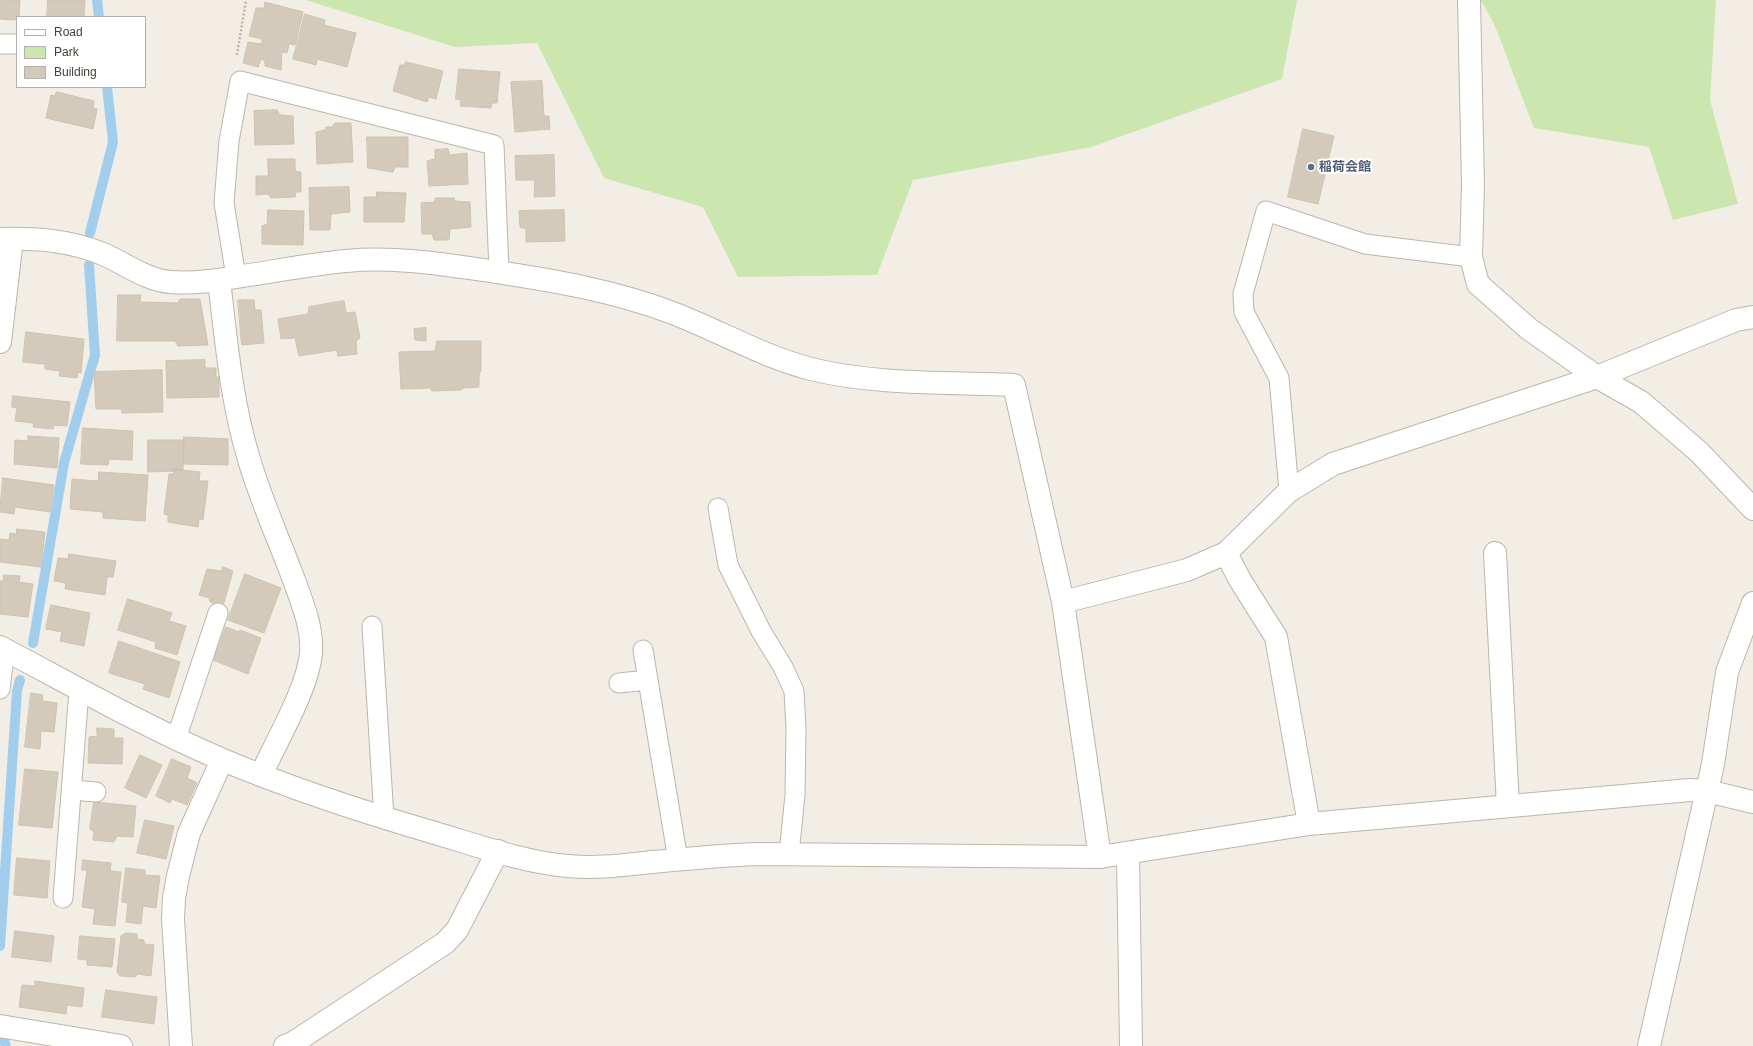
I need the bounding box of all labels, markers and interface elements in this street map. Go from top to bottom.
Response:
legend [16,16,146,88]
text: Road [54,25,83,39]
text: Park [54,45,79,59]
text: Building [54,65,97,79]
place label: 稲荷会館 [1319,159,1371,175]
marker: 稲荷会館 [1306,162,1316,172]

